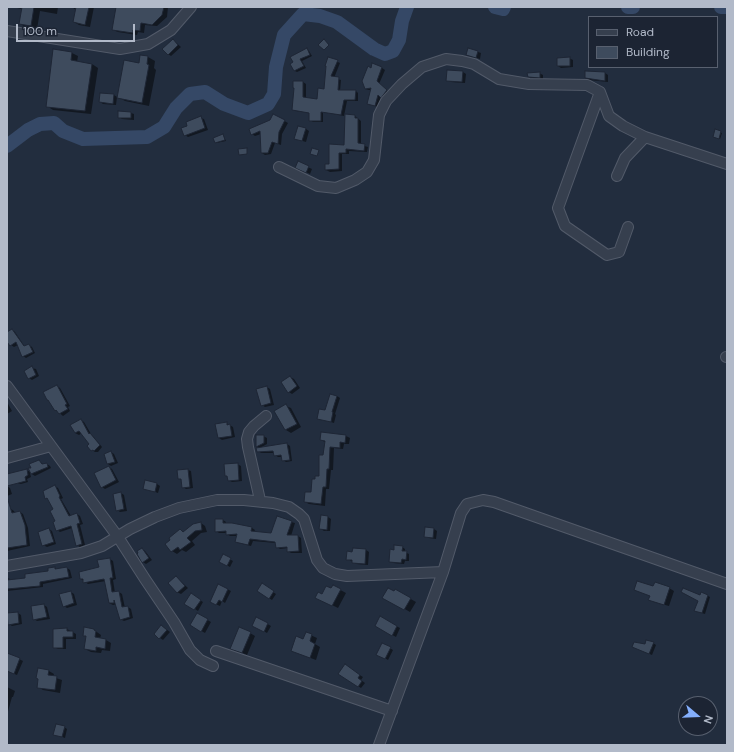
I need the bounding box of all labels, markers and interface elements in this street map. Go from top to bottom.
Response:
scale bar [18,16,137,42]
legend [588,16,718,68]
text: 100 m [23,23,57,39]
text: Road [626,24,654,40]
text: Building [626,44,670,60]
north arrow [678,696,718,736]
text: N [700,714,716,726]

